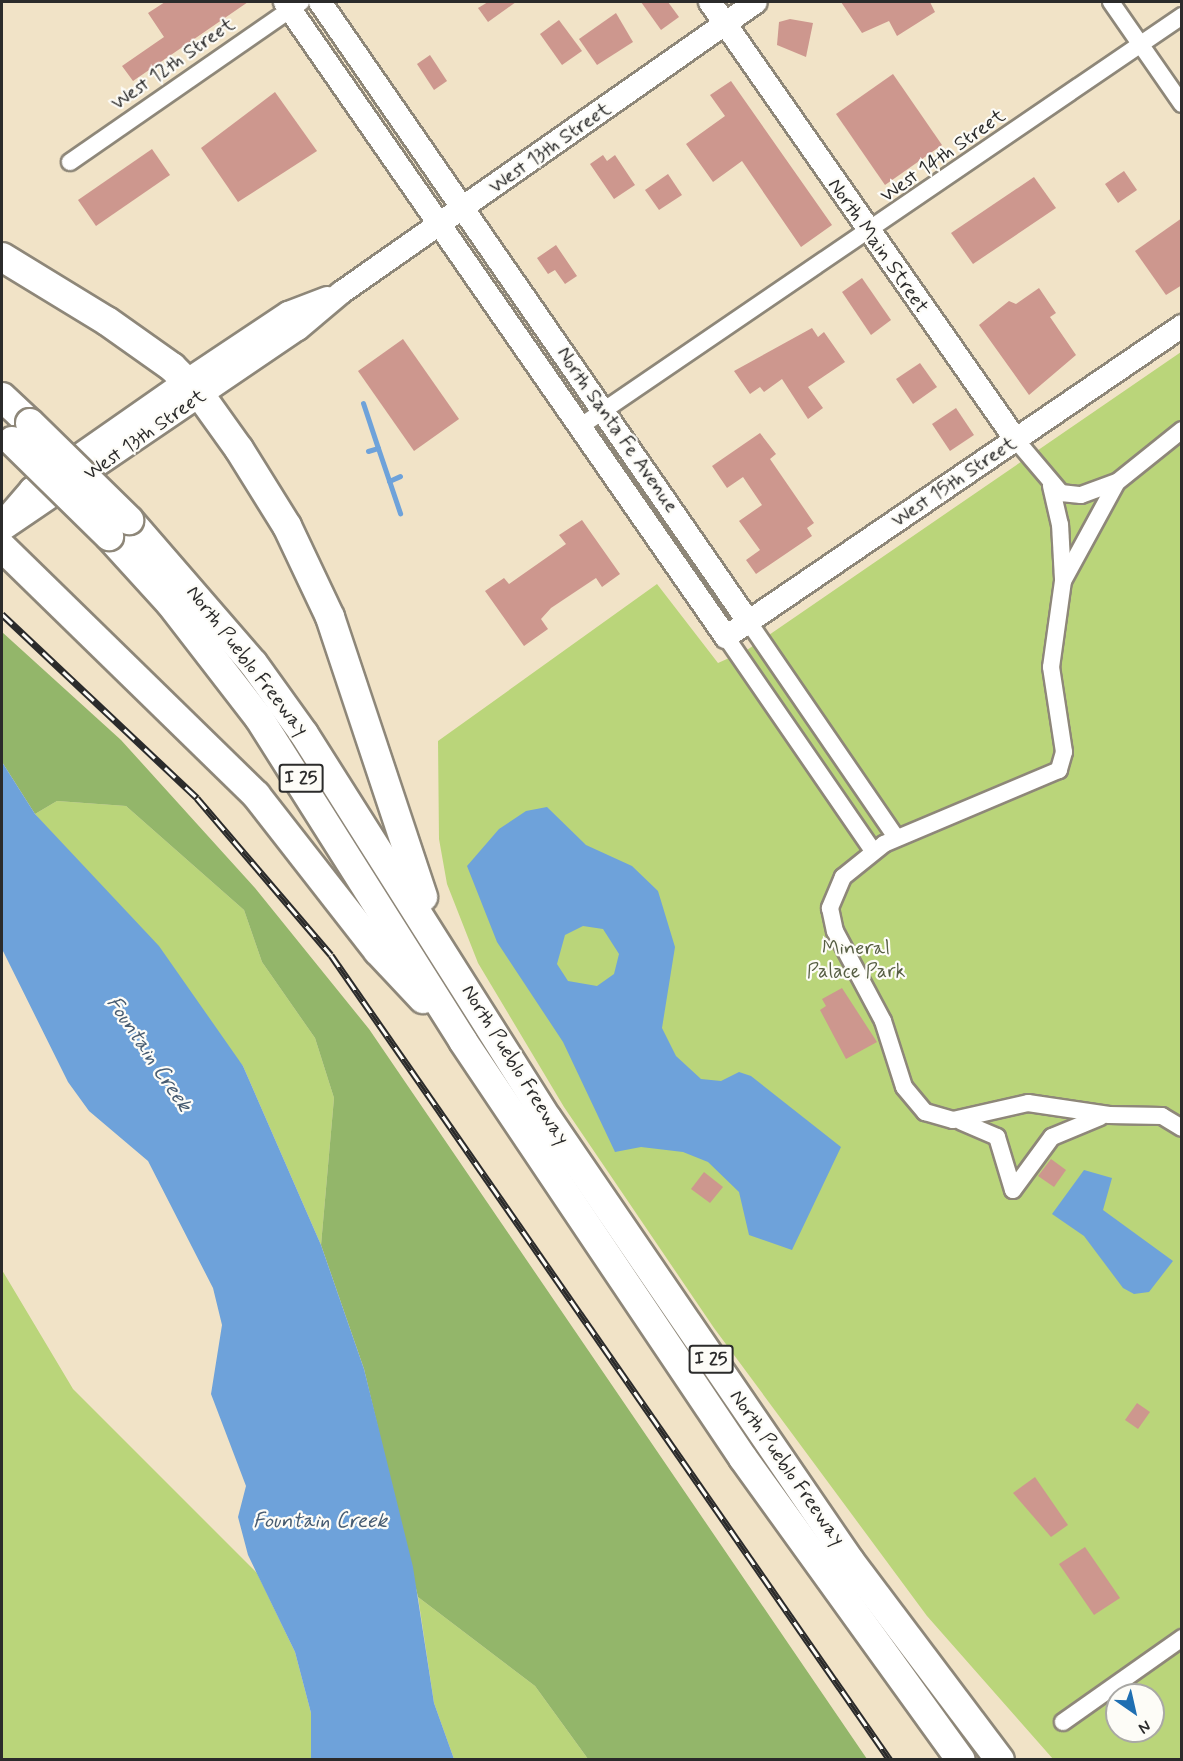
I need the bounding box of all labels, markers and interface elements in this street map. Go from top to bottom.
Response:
street label: West 12th Street [107,12,239,116]
street label: West 13th Street [484,97,616,199]
street label: West 14th Street [876,104,1010,208]
street label: North Main Street [823,174,933,318]
street label: North Santa Fe Avenue [551,343,683,517]
street label: West 13th Street [79,384,211,486]
street label: West 15th Street [887,431,1021,533]
street label: North Pueblo Freeway [181,581,313,741]
road number: I 25 [278,763,324,793]
park label: Mineral Palace Park [807,936,905,983]
street label: North Pueblo Freeway [456,980,574,1150]
water label: Fountain Creek [101,991,197,1117]
road number: I 25 [688,1344,734,1374]
street label: North Pueblo Freeway [724,1386,850,1550]
water label: Fountain Creek [252,1508,388,1534]
north arrow [1105,1683,1165,1743]
text: N [1134,1715,1155,1738]

